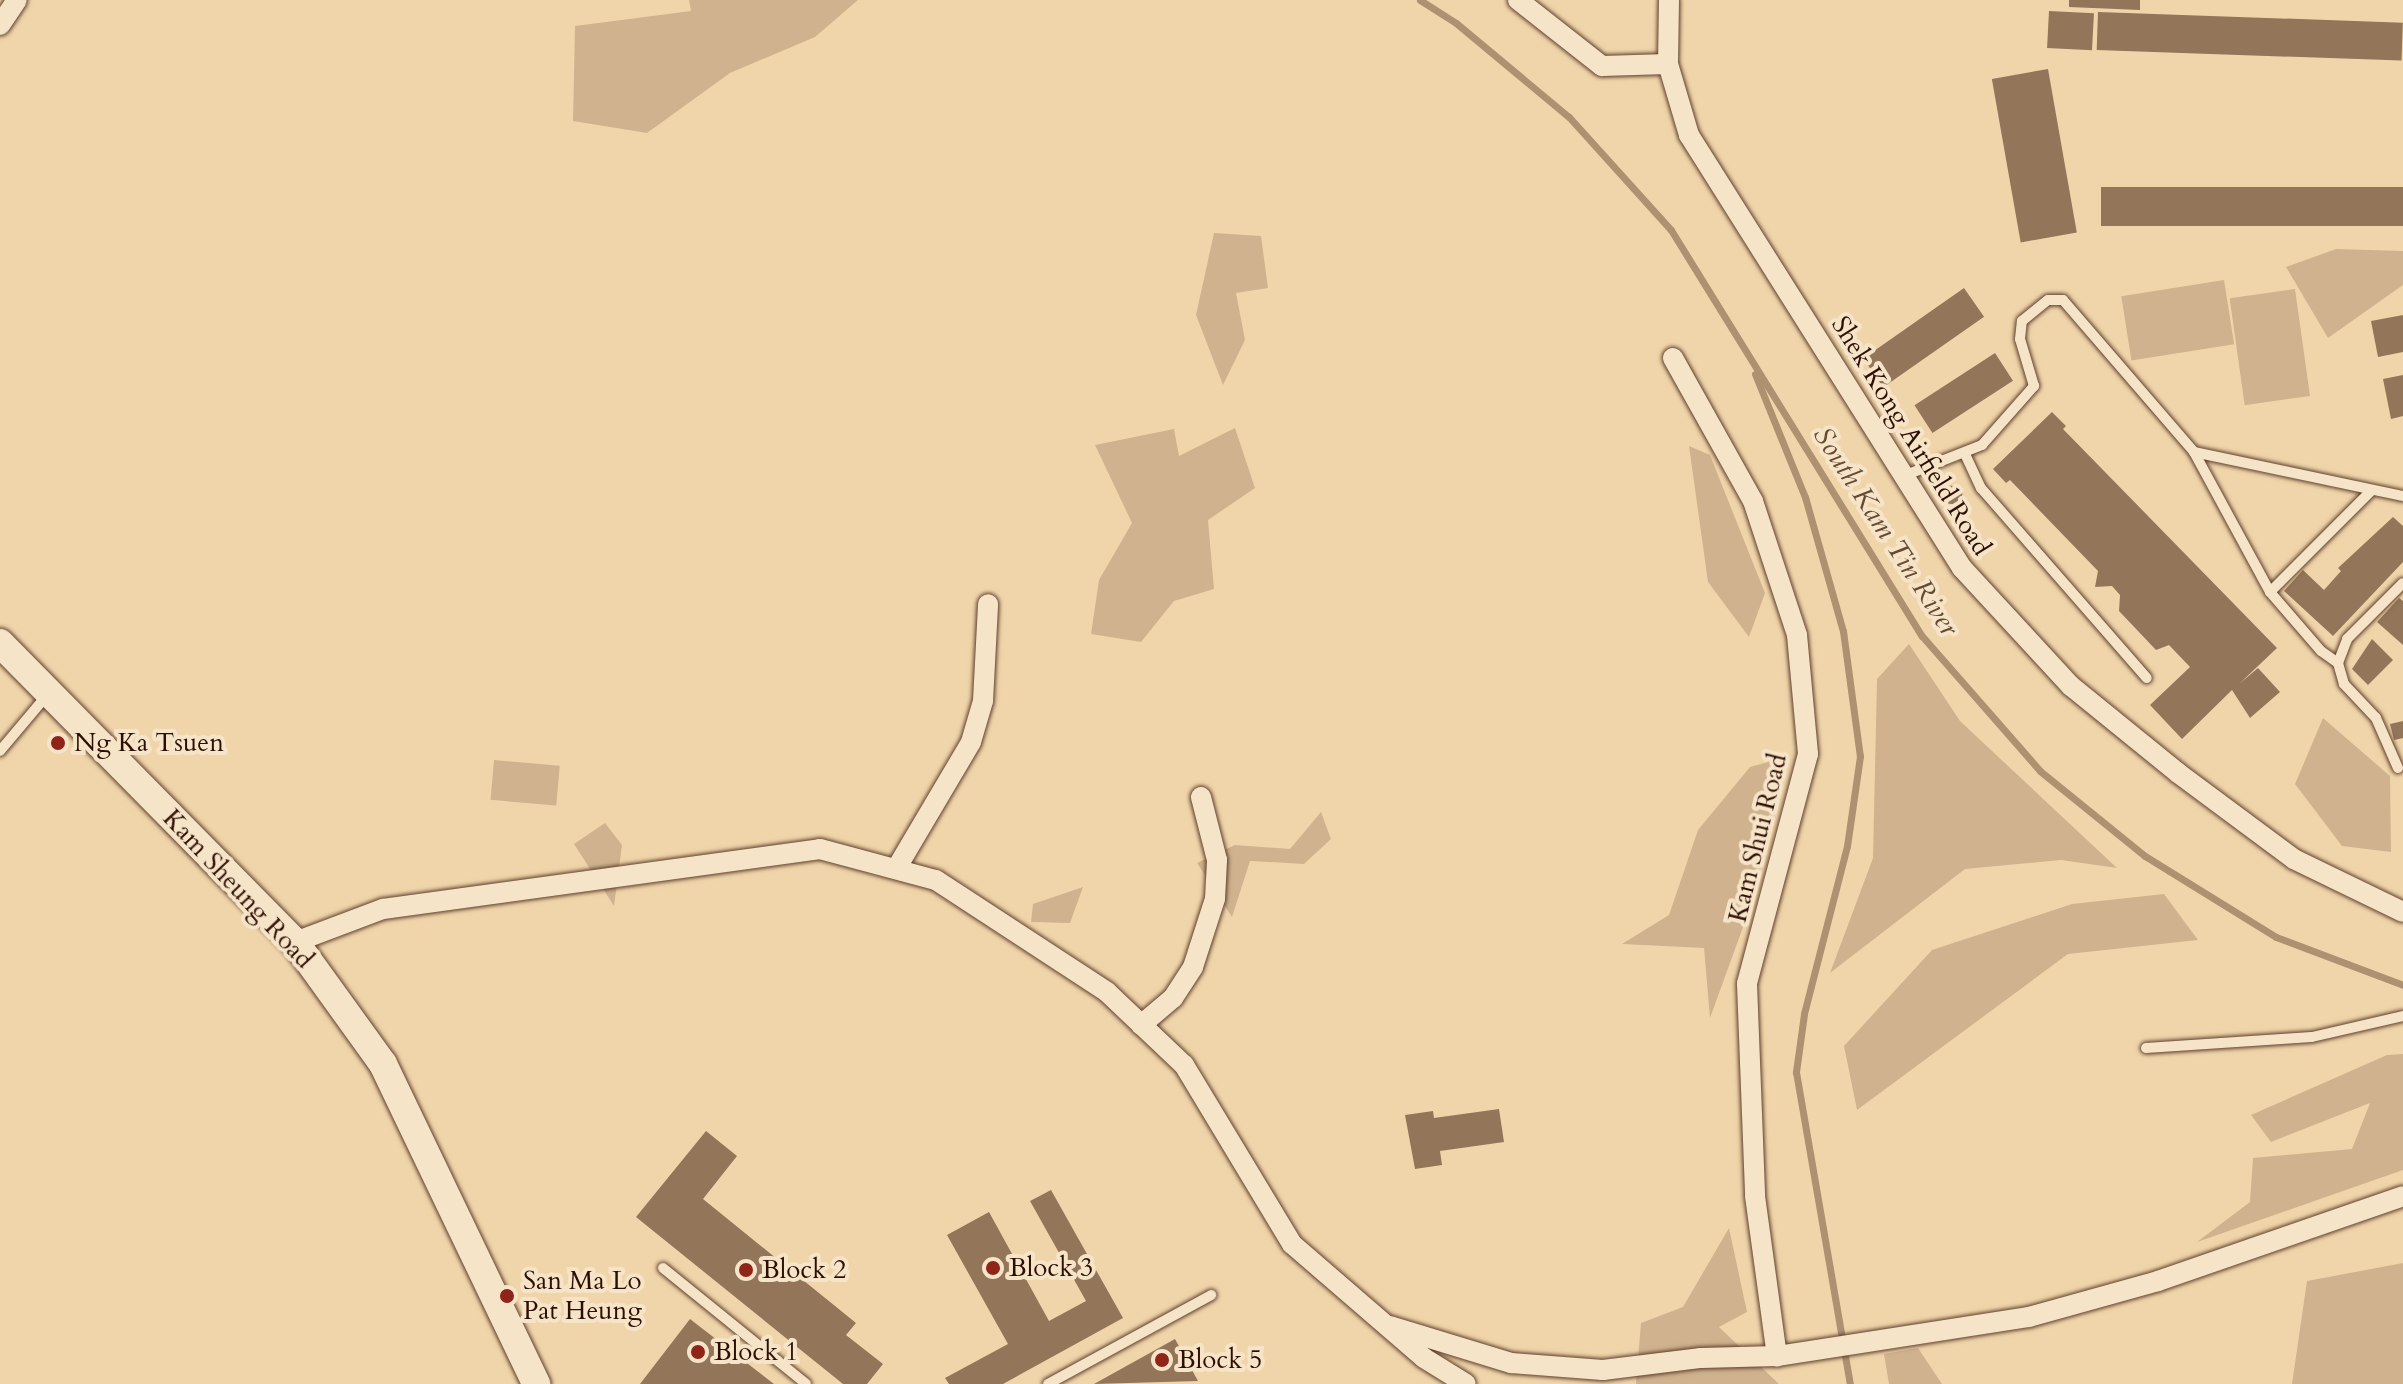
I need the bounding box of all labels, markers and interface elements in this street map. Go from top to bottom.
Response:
street label: Shek Kong Airfield Road [1825,311,1997,561]
water label: South Kam Tin River [1806,420,1966,642]
place label: Ng Ka Tsuen [74,727,224,759]
marker: Ng Ka Tsuen [49,734,67,752]
street label: Kam Shui Road [1722,751,1794,925]
street label: Kam Sheung Road [156,803,320,975]
place label: Block 3 [1009,1252,1093,1284]
place label: Block 2 [762,1254,846,1286]
marker: Block 3 [984,1259,1002,1277]
marker: Block 2 [737,1261,755,1279]
place label: San Ma Lo Pat Heung [523,1265,642,1326]
marker: San Ma Lo Pat Heung [498,1287,516,1305]
place label: Block 1 [714,1336,798,1368]
marker: Block 1 [689,1343,707,1361]
place label: Block 5 [1178,1344,1262,1376]
marker: Block 5 [1153,1351,1171,1369]

